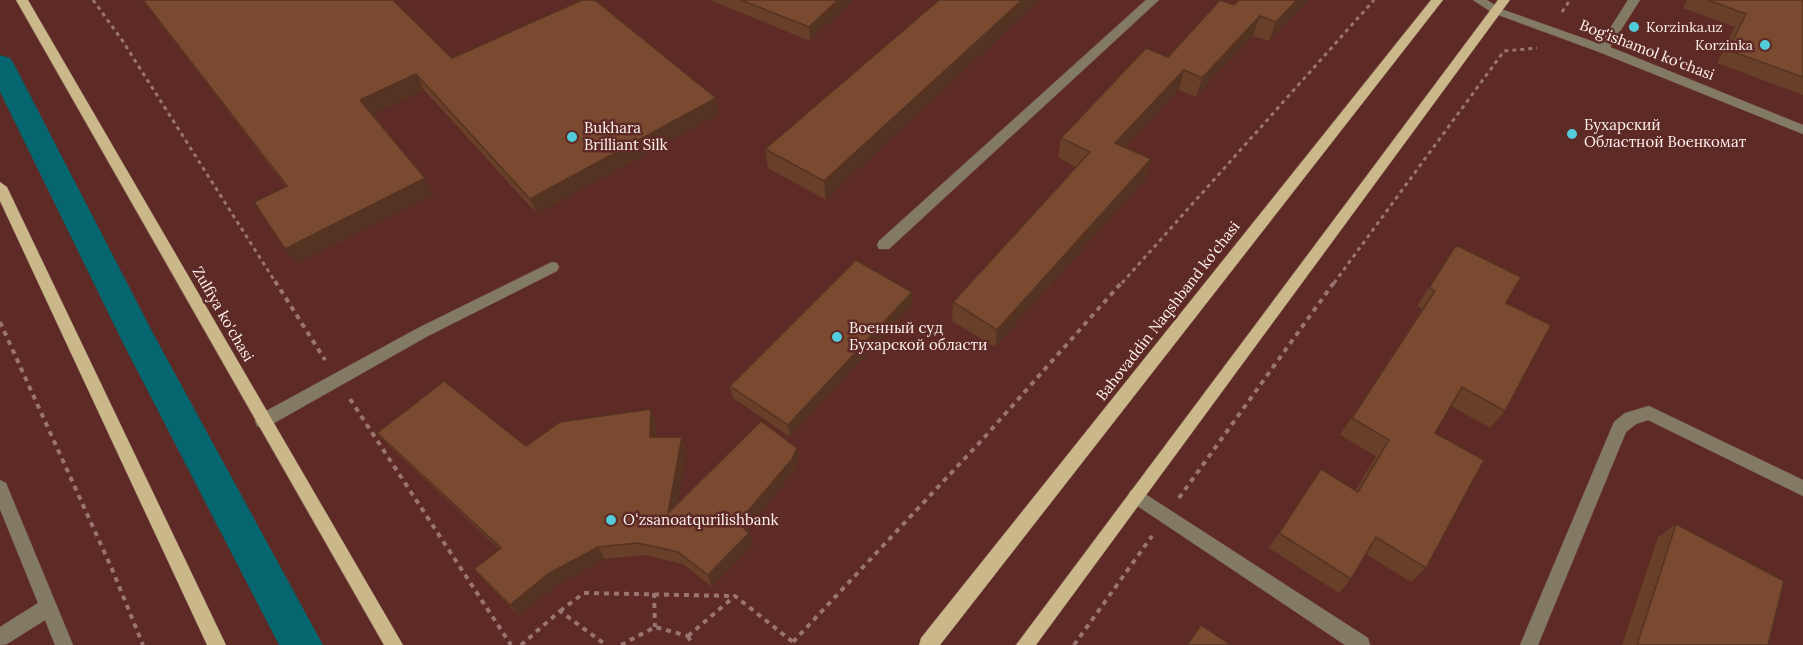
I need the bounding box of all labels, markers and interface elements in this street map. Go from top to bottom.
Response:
street label: Bog'ishamol ko'chasi [1577,15,1717,84]
place label: Korzinka.uz [1646,18,1723,36]
marker: Korzinka.uz [1627,20,1641,34]
place label: Korzinka [1695,36,1753,54]
marker: Korzinka [1758,38,1772,52]
place label: Бухарский Областной Военкомат [1584,115,1747,151]
place label: Bukhara Brilliant Silk [584,118,668,154]
marker: Бухарский Областной Военкомат [1565,127,1579,141]
marker: Bukhara Brilliant Silk [565,130,579,144]
street label: Bahovaddin Naqshband ko'chasi [1092,217,1244,404]
street label: Zulfiya ko'chasi [189,263,258,365]
place label: Военный суд Бухарской области [849,318,987,354]
marker: Военный суд Бухарской области [830,330,844,344]
place label: Oʻzsanoatqurilishbank [623,510,779,529]
marker: Oʻzsanoatqurilishbank [604,513,618,527]

